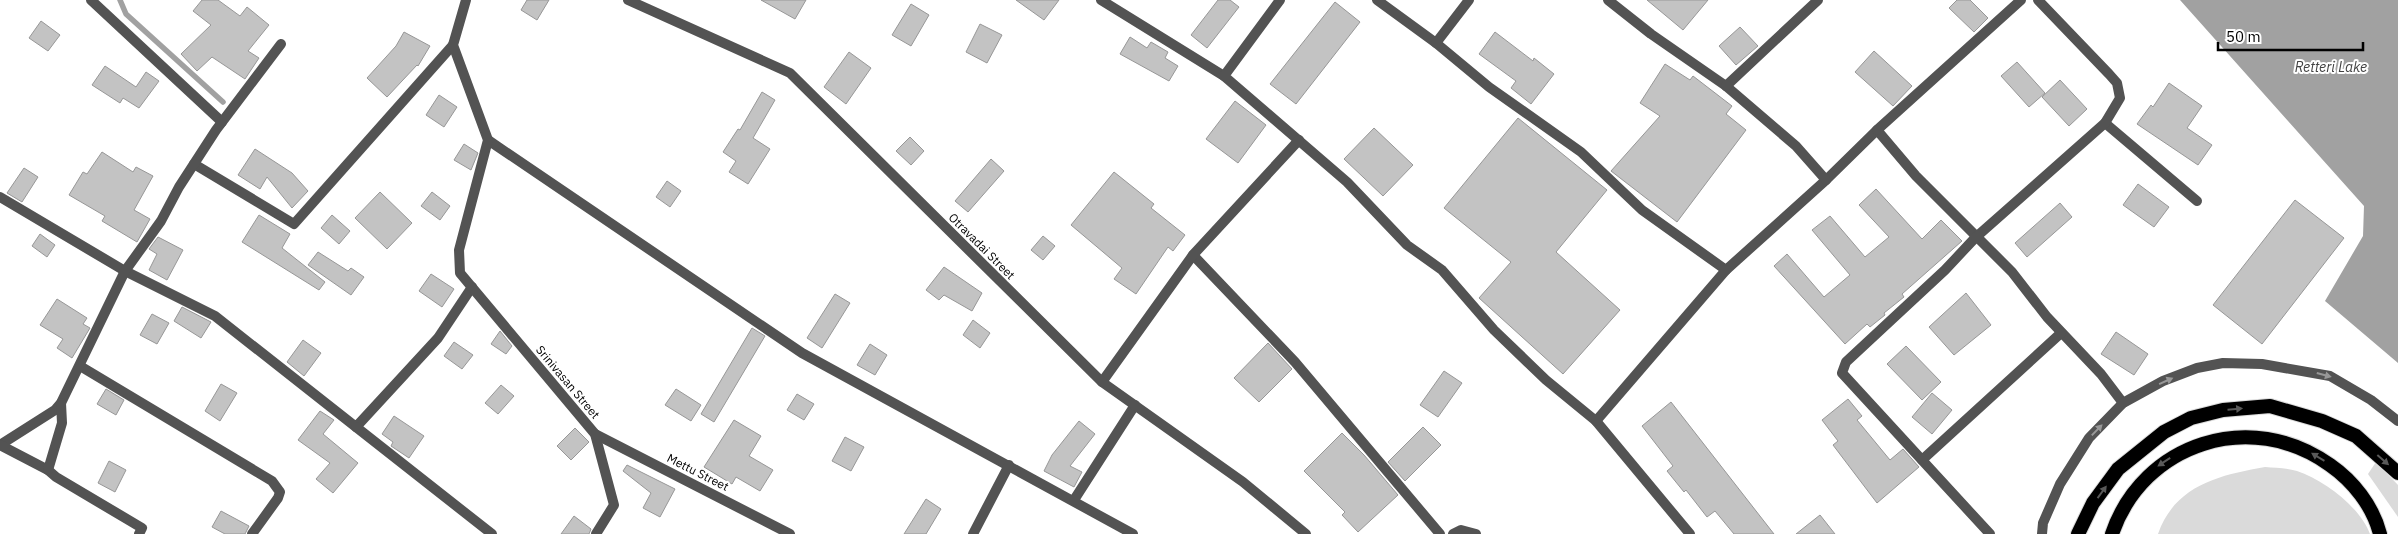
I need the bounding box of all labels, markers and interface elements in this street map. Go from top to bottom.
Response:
scale bar [2218,20,2363,52]
text: 50 m [2226,27,2261,46]
water label: Retteri Lake [2295,58,2367,76]
street label: Otravadai Street [946,210,1018,282]
street label: Srinivasan Street [533,342,603,422]
one-way arrow [2317,371,2332,379]
one-way arrow [2159,376,2173,384]
one-way arrow [2227,405,2243,413]
one-way arrow [2090,424,2102,436]
street label: Mettu Street [665,450,731,494]
one-way arrow [2311,453,2325,462]
one-way arrow [2377,454,2389,466]
one-way arrow [2158,458,2171,467]
one-way arrow [2097,485,2107,498]

